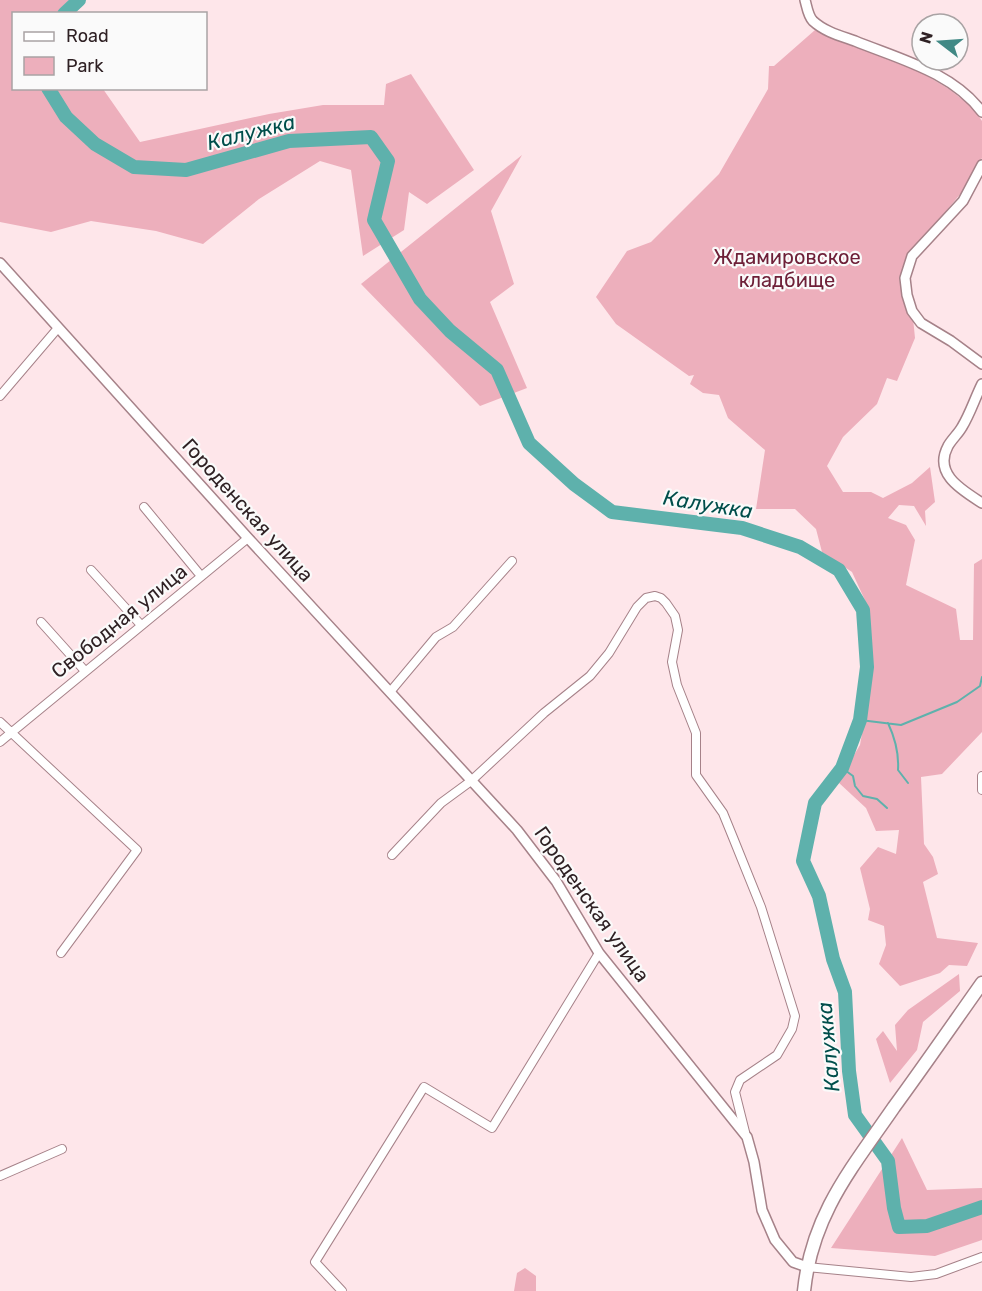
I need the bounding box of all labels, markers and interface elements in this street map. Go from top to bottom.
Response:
legend [12,12,207,90]
north arrow [910,12,970,72]
text: Road [66,25,109,47]
text: N [915,29,937,46]
text: Park [66,55,104,77]
water label: Калужка [204,109,298,155]
park label: Ждамировское кладбище [713,245,861,292]
street label: Городенская улица [177,433,319,587]
water label: Калужка [662,485,754,523]
street label: Свободная улица [46,559,192,683]
street label: Городенская улица [529,822,655,986]
water label: Калужка [812,1001,844,1093]

